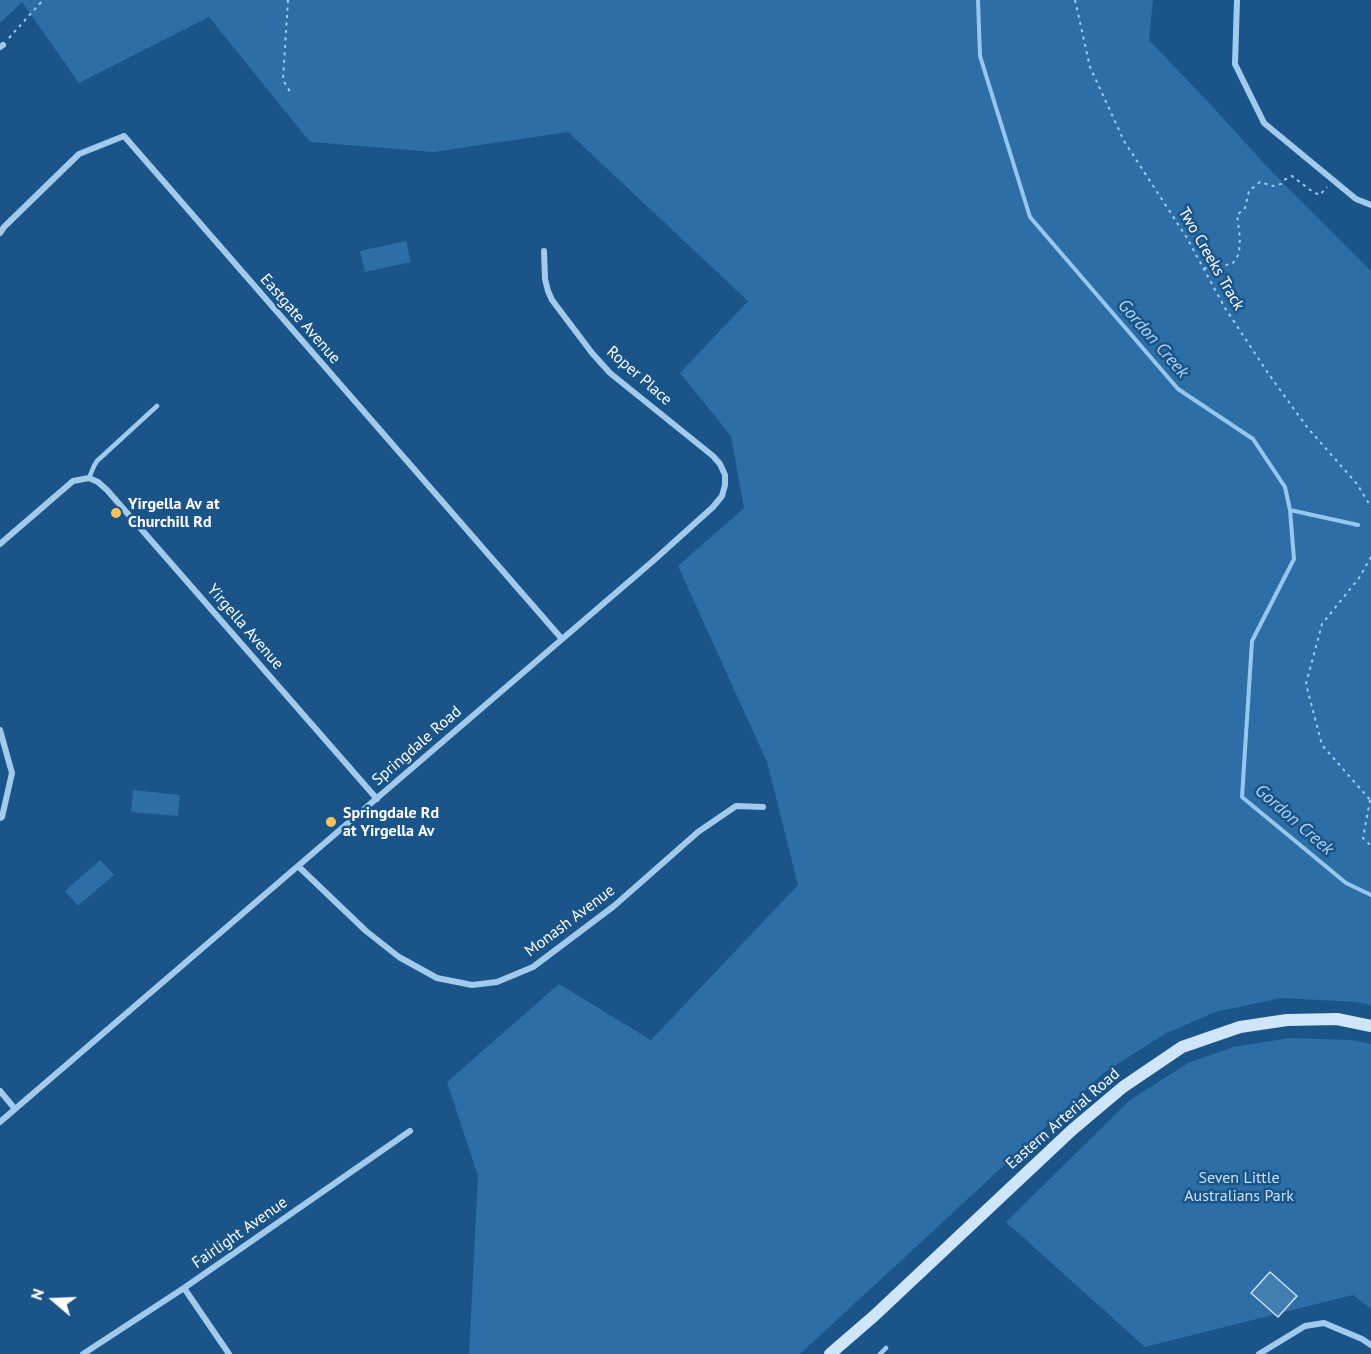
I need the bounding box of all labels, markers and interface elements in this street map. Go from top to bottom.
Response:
street label: Two Creeks Track [1174,204,1248,314]
street label: Eastgate Avenue [256,270,344,368]
water label: Gordon Creek [1113,295,1193,383]
street label: Roper Place [602,342,676,410]
place label: Yirgella Av at Churchill Rd [128,494,219,532]
marker: Yirgella Av at Churchill Rd [109,506,123,520]
street label: Yirgella Avenue [203,580,287,674]
street label: Springdale Road [369,702,465,790]
water label: Gordon Creek [1250,780,1338,860]
place label: Springdale Rd at Yirgella Av [343,803,439,841]
marker: Springdale Rd at Yirgella Av [324,815,338,829]
street label: Monash Avenue [521,881,619,961]
street label: Eastern Arterial Road [1002,1064,1124,1174]
park label: Seven Little Australians Park [1184,1168,1294,1206]
street label: Fairlight Avenue [189,1193,291,1273]
north arrow [24,1270,84,1330]
text: N [26,1286,48,1302]

